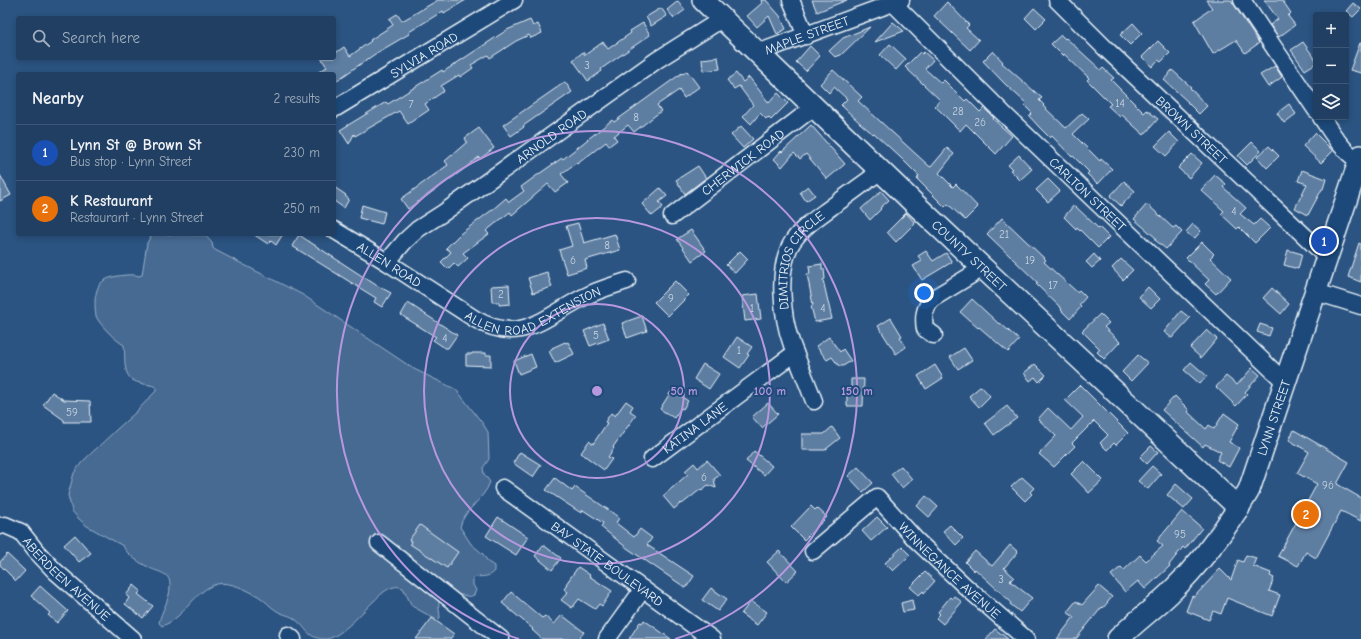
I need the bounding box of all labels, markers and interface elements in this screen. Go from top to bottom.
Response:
map controls [1313,12,1349,120]
button: + [1313,12,1349,48]
street label: MAPLE STREET [763,13,851,58]
search box [16,16,336,60]
icon: search [30,27,52,49]
text: Search here [62,29,140,47]
street label: SYLVIA ROAD [388,29,461,81]
button: − [1313,48,1349,84]
house number: 3 [584,59,590,72]
button: layers [1313,84,1349,120]
text: Nearby [32,89,83,108]
text: 2 results [273,91,320,106]
street label: BROWN STREET [1153,93,1230,167]
house number: 14 [1115,97,1125,110]
house number: 7 [408,98,414,111]
house number: 28 [952,105,964,118]
street label: ARNOLD ROAD [513,106,590,166]
house number: 8 [633,111,639,124]
house number: 26 [974,116,986,129]
street label: CHERWICK ROAD [698,126,787,199]
text: Lynn St @ Brown St [70,136,201,154]
text: 1 [42,145,48,160]
text: 230 m [284,145,320,160]
text: Bus stop · Lynn Street [70,154,192,169]
street label: CARLTON STREET [1046,154,1129,235]
text: K Restaurant [70,192,153,210]
text: 2 [42,201,48,216]
text: 250 m [283,201,320,216]
house number: 4 [1231,205,1237,218]
street label: DIMITRIOS CIRCLE [775,208,828,311]
text: Restaurant · Lynn Street [70,210,203,225]
street label: COUNTY STREET [929,217,1010,294]
pin: 1 [1311,226,1337,256]
house number: 21 [999,228,1009,241]
street label: ALLEN ROAD [354,239,424,290]
house number: 8 [604,239,610,252]
house number: 6 [570,254,576,267]
house number: 19 [1025,254,1035,267]
house number: 17 [1048,279,1058,292]
street label: ALLEN ROAD EXTENSION [462,283,603,338]
your location [914,283,934,303]
house number: 2 [498,288,504,301]
house number: 9 [668,292,674,305]
house number: 1 [750,302,754,315]
house number: 4 [820,302,826,315]
house number: 5 [593,329,599,342]
house number: 4 [442,332,448,345]
house number: 1 [737,344,741,357]
street label: LYNN STREET [1254,378,1293,458]
centre of rings [590,384,604,398]
text: 50 m [670,384,698,398]
text: 100 m [754,384,786,398]
text: 150 m [841,384,873,398]
street label: KATINA LANE [660,399,730,457]
house number: 59 [66,406,78,419]
house number: 6 [701,471,707,484]
house number: 96 [1322,479,1334,492]
pin: 2 [1293,499,1319,529]
street label: BAY STATE BOULEVARD [548,518,666,609]
street label: WINNEGANCE AVENUE [895,519,1004,622]
house number: 95 [1174,528,1186,541]
street label: ABERDEEN AVENUE [20,534,113,624]
house number: 3 [998,573,1004,586]

